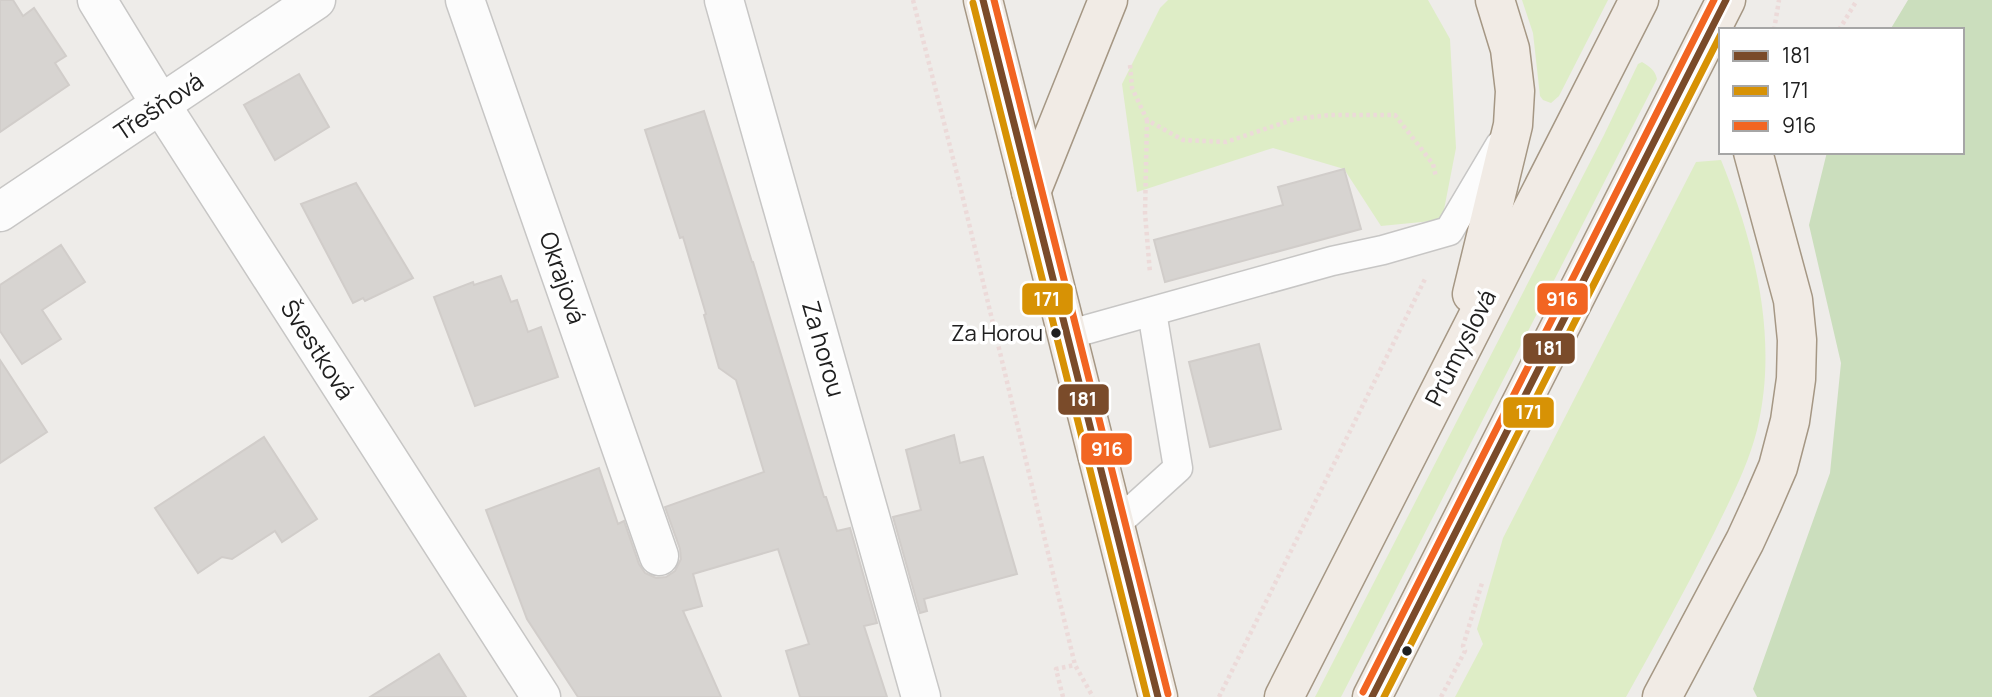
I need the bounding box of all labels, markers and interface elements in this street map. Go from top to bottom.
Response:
legend [1719,28,1964,154]
text: 181 [1782,41,1811,69]
street label: Třešňová [107,64,209,148]
text: 171 [1782,76,1809,104]
text: 916 [1782,111,1816,139]
street label: Okrajová [532,227,595,328]
line badge: 171 [1021,282,1074,316]
line badge: 916 [1536,282,1589,316]
street label: Průmyslová [1416,283,1503,411]
text: 171 [1034,286,1060,312]
text: 916 [1546,286,1578,312]
street label: Švestková [274,293,363,406]
street label: Za horou [795,297,854,400]
place label: Za Horou [951,318,1043,348]
marker: Za Horou [1049,326,1063,340]
line badge: 181 [1522,332,1576,365]
text: 181 [1535,335,1563,361]
line badge: 181 [1057,383,1110,416]
text: 181 [1069,386,1097,412]
line badge: 171 [1502,396,1555,429]
text: 171 [1516,399,1542,425]
line badge: 916 [1080,432,1133,466]
text: 916 [1091,436,1123,462]
unlabelled marker [1400,644,1414,658]

